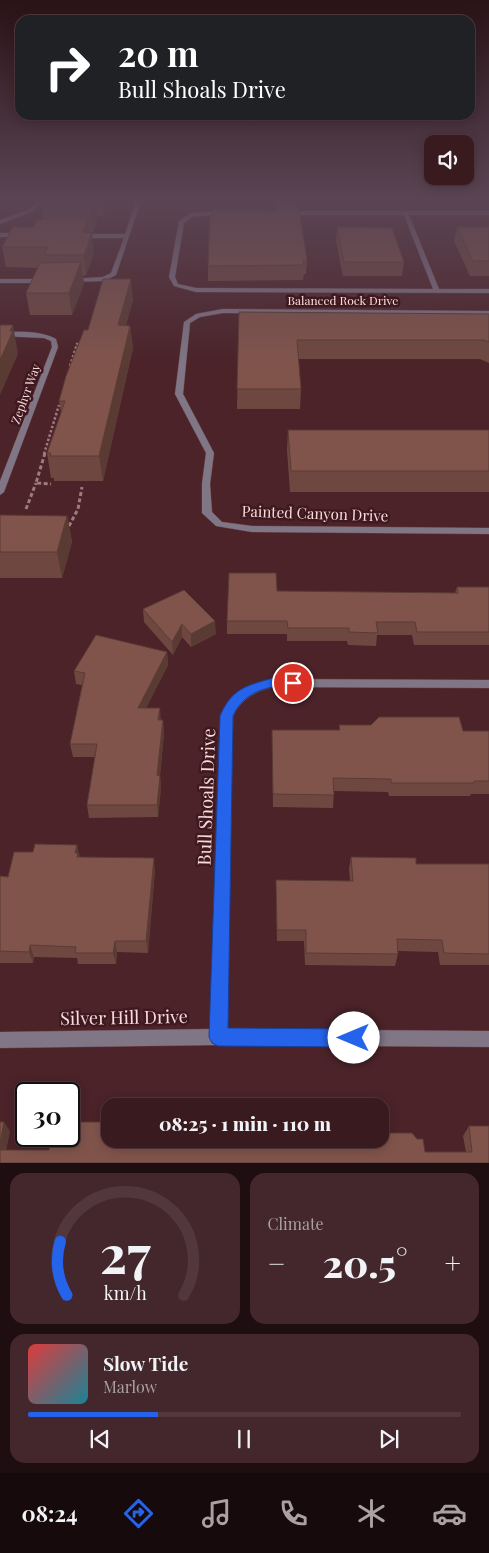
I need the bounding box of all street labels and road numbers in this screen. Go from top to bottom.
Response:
street label: Balanced Rock Drive [288,292,398,308]
street label: Zephyr Way [7,361,43,426]
street label: Painted Canyon Drive [241,500,389,526]
street label: Bull Shoals Drive [192,728,220,866]
street label: Silver Hill Drive [60,1004,188,1030]

